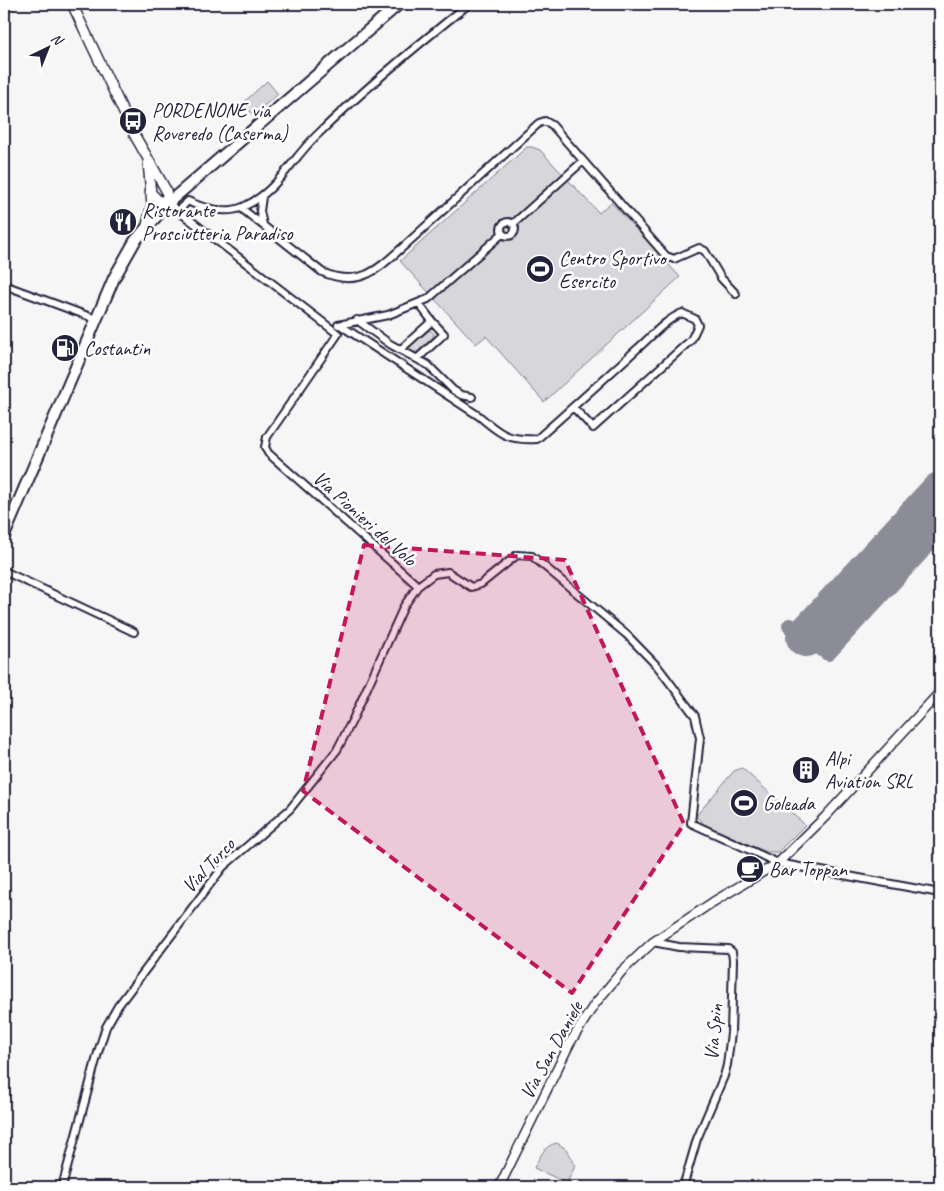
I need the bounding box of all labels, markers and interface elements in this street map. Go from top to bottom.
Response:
north arrow [22,22,72,72]
text: N [48,30,67,50]
place label: PORDENONE via Roveredo (Caserma) [152,98,289,146]
bus stop icon: PORDENONE via Roveredo (Caserma) [118,106,148,136]
place label: Ristorante Prosciutteria Paradiso [142,198,294,246]
restaurant icon: Ristorante Prosciutteria Paradiso [108,207,138,237]
place label: Centro Sportivo Esercito [559,246,667,294]
sports icon: Centro Sportivo Esercito [525,254,555,284]
fuel station icon: Costantin [50,333,80,363]
place label: Costantin [84,336,151,361]
street label: Via Pionieri del Volo [308,465,422,572]
place label: Alpi Aviation SRL [825,746,913,794]
building icon: Alpi Aviation SRL [791,755,821,785]
sports icon: Goleada [729,788,759,818]
place label: Goleada [763,791,816,816]
street label: Vial Turco [177,832,241,898]
cafe icon: Bar Toppan [735,854,765,884]
place label: Bar Toppan [769,857,848,882]
street label: Via San Daniele [514,996,589,1103]
street label: Via Spin [699,1002,728,1061]

